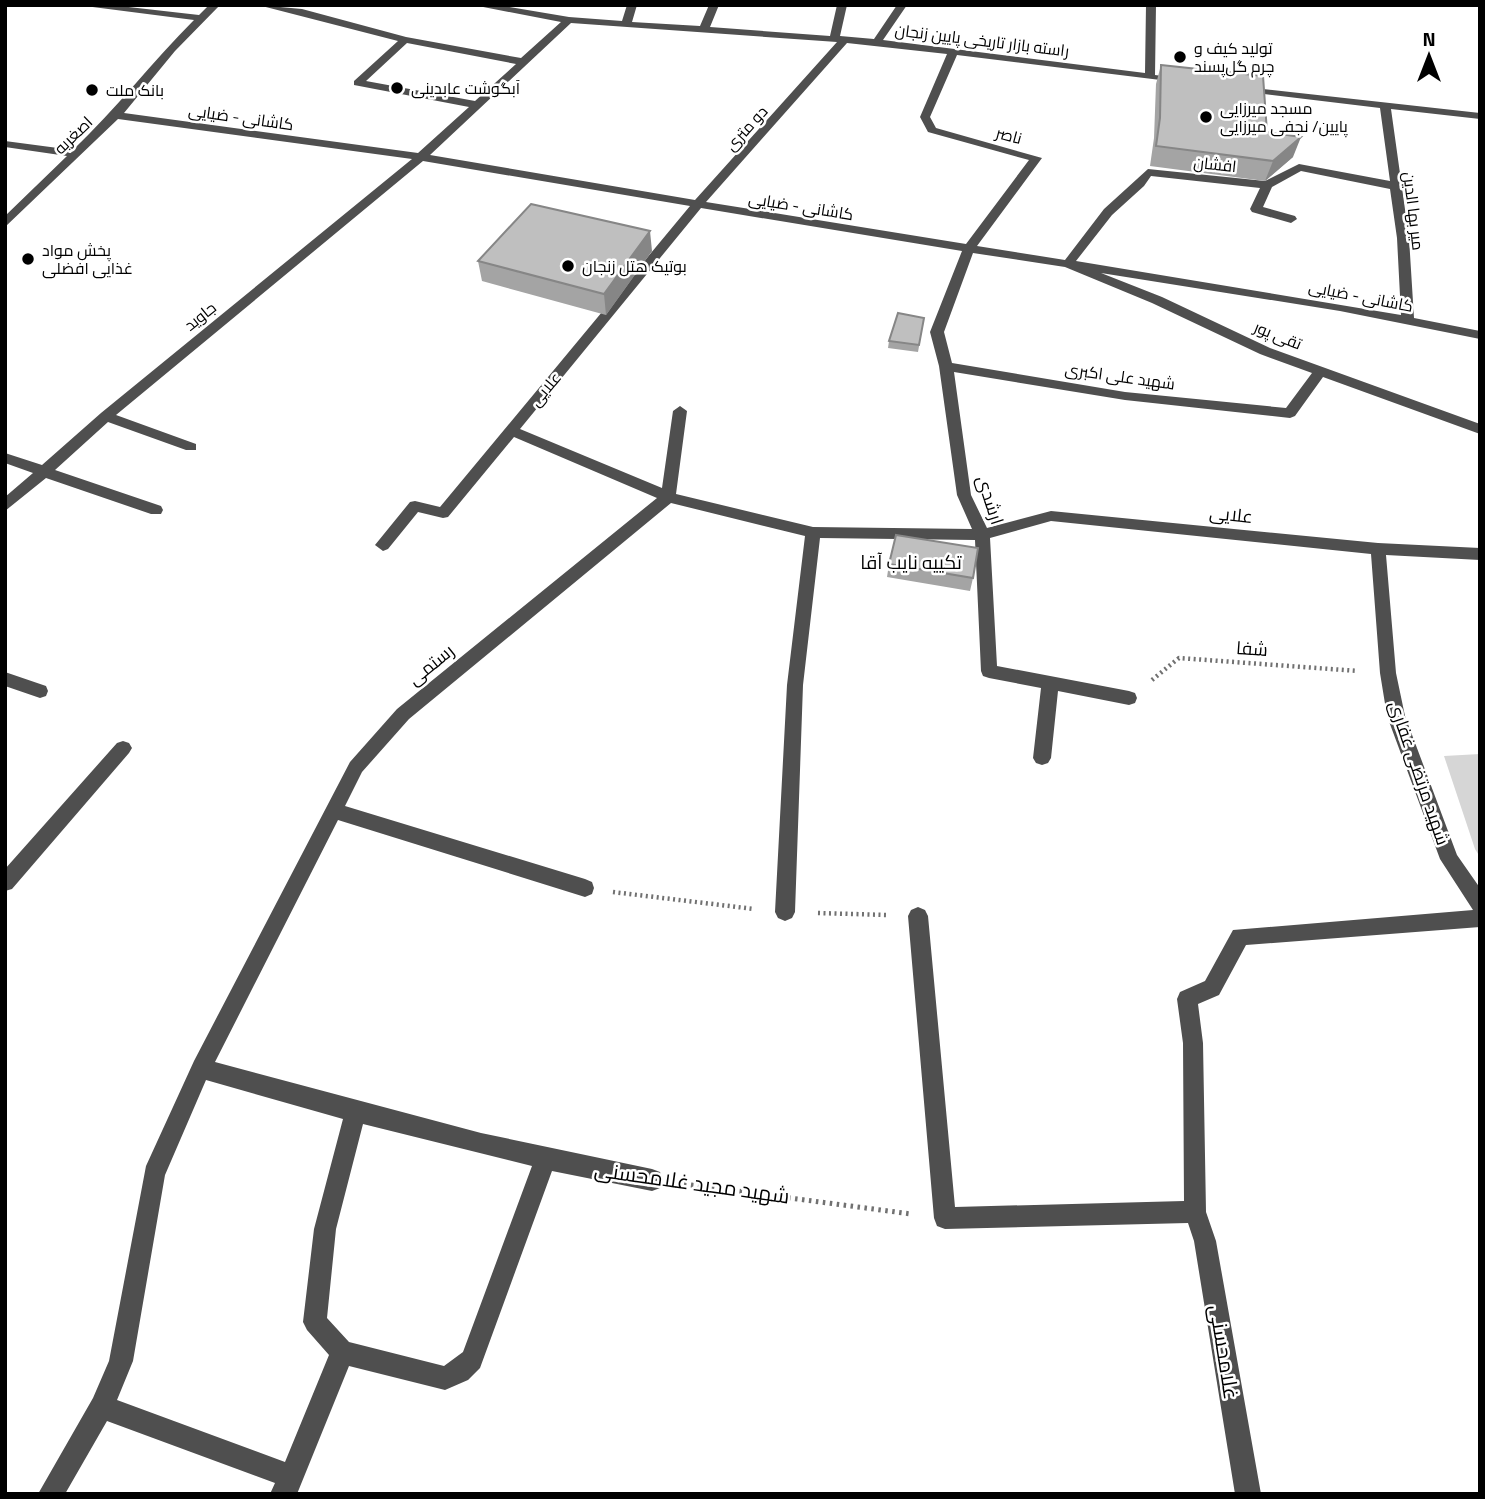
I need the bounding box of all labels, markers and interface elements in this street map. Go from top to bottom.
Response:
street label: راسته بازار تاریخی پایین زنجان [893,17,1071,63]
north arrow [1394,21,1464,91]
text: N [1422,24,1436,53]
place label: تولید کیف و چرم گل‌پسند [1194,36,1275,78]
marker: تولید کیف و چرم گل‌پسند [1172,49,1188,65]
place label: آبگوشت عابدینی [411,76,521,100]
place label: بانک ملت [106,78,164,102]
marker: آبگوشت عابدینی [389,80,405,96]
marker: بانک ملت [84,82,100,98]
place label: مسجد میرزایی پایین/ نجفی میرزایی [1220,96,1349,138]
street label: کاشانی - ضیایی [187,98,295,136]
street label: دو متری [719,100,773,156]
marker: مسجد میرزایی پایین/ نجفی میرزایی [1198,109,1214,125]
street label: اصغریه [48,110,98,160]
street label: ناصر [992,120,1025,150]
street label: افشان [1192,150,1238,178]
street label: میر بها الدین [1397,170,1431,252]
street label: کاشانی - ضیایی [747,186,855,226]
place label: پخش مواد غذایی افضلی [42,238,133,280]
marker: پخش مواد غذایی افضلی [20,251,36,267]
place label: بوتیک هتل زنجان [582,254,687,278]
marker: بوتیک هتل زنجان [560,258,576,274]
street label: کاشانی - ضیایی [1307,274,1415,318]
street label: جاوید [179,296,221,336]
street label: تقی پور [1249,314,1306,356]
street label: شهید علی اکبری [1063,356,1177,396]
street label: علایی [523,366,567,412]
street label: ارشدی [970,472,1011,528]
street label: علایی [1208,499,1254,530]
district label: تکییه نایب آقا [860,547,962,576]
street label: شفا [1235,634,1269,663]
street label: رستمی [402,637,460,692]
street label: شهید مرتضی غفاری [1382,697,1457,849]
street label: شهید مجید غلامحسنی [592,1152,792,1212]
street label: غلامحسنی [1202,1302,1248,1401]

